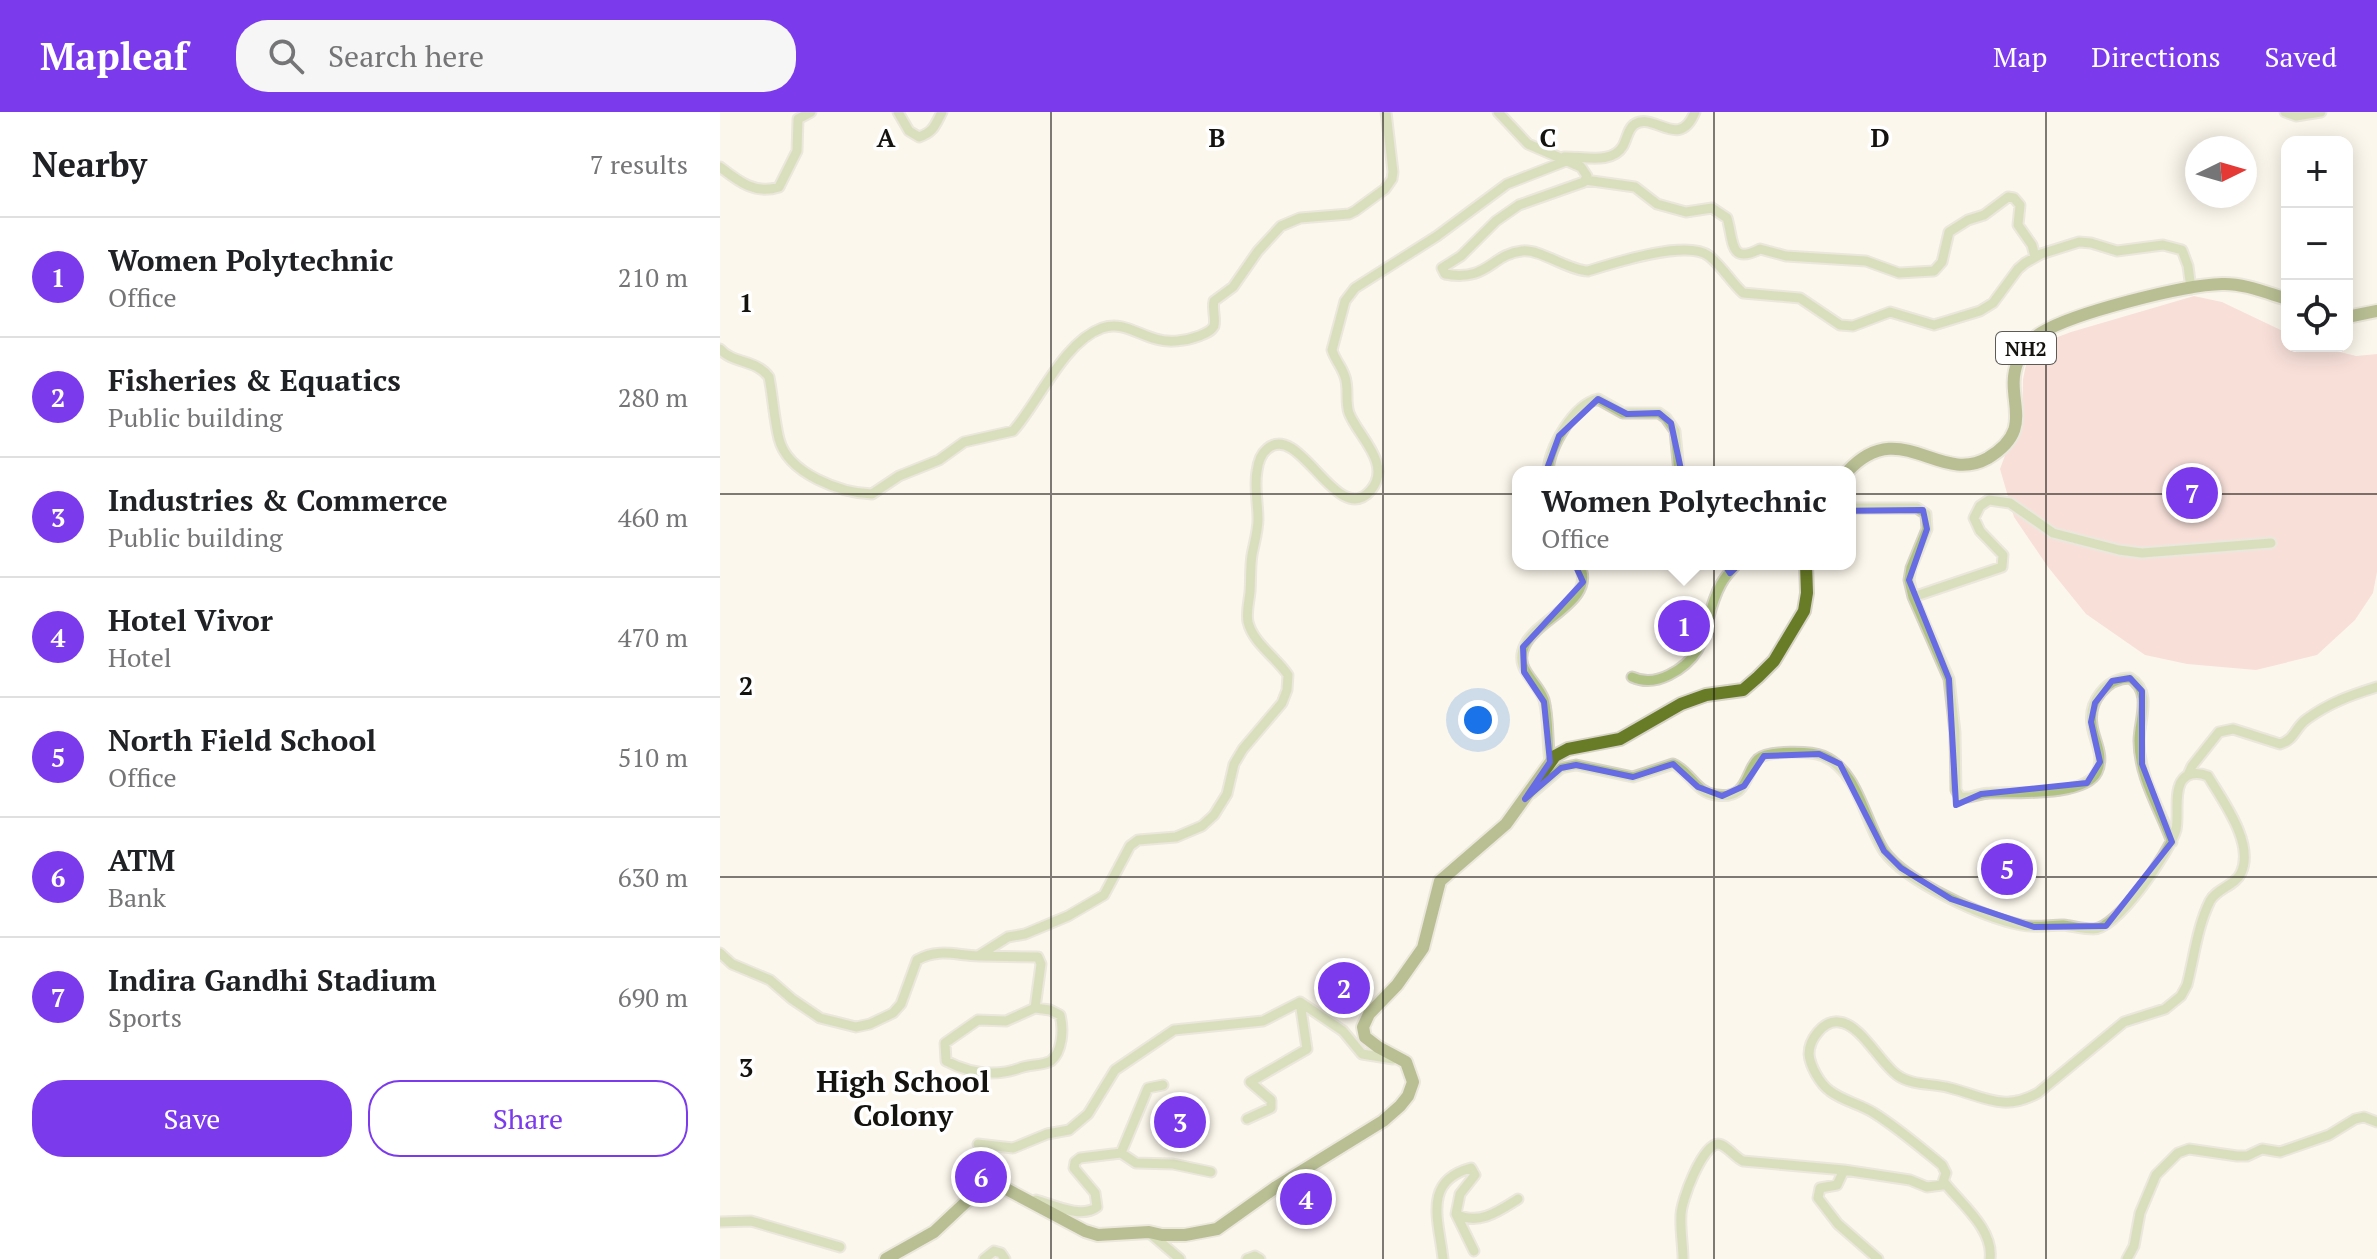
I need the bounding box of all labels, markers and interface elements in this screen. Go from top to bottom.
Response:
search box [236,20,796,92]
text: Mapleaf [40,31,188,81]
icon: search [264,34,308,78]
text: Search here [328,36,484,76]
text: Map [1993,38,2047,75]
text: Directions [2091,38,2221,75]
text: Saved [2265,38,2337,75]
text: A [877,120,896,154]
text: B [1209,120,1225,154]
text: C [1540,120,1556,154]
text: D [1870,120,1890,154]
north arrow [2185,136,2257,208]
map controls [2281,136,2353,352]
button: + [2281,136,2353,208]
text: Nearby [32,142,147,187]
text: 7 results [590,147,688,181]
button: − [2281,208,2353,280]
text: Women Polytechnic [108,240,394,280]
text: 1 [51,260,65,294]
text: 210 m [618,260,688,294]
text: Office [108,280,176,314]
button: locate [2281,280,2353,352]
text: 1 [739,285,753,319]
road number: NH2 [1996,332,2056,364]
text: Fisheries & Equatics [108,360,401,400]
text: 2 [51,380,65,414]
text: 280 m [618,380,688,414]
text: Public building [108,400,283,434]
pin: 7 [2166,463,2218,523]
popup [1512,466,1856,570]
text: Industries & Commerce [108,480,448,520]
text: Women Polytechnic [1541,481,1827,521]
text: 3 [51,500,65,534]
text: 460 m [618,500,688,534]
text: Public building [108,520,283,554]
text: Office [1541,521,1610,555]
pin: 1 [1658,596,1710,656]
text: Hotel Vivor [108,600,273,640]
text: 4 [51,620,65,654]
text: 470 m [618,620,688,654]
text: Hotel [108,640,172,674]
text: 2 [739,668,753,702]
your location [1458,700,1498,740]
text: North Field School [108,720,376,760]
text: 5 [51,740,65,774]
text: 510 m [618,740,688,774]
text: Office [108,760,176,794]
pin: 5 [1981,839,2033,899]
text: ATM [108,840,175,880]
text: 6 [51,860,65,894]
text: 630 m [618,860,688,894]
text: Bank [108,880,166,914]
pin: 2 [1318,958,1370,1018]
text: Indira Gandhi Stadium [108,960,436,1000]
text: 7 [51,980,65,1014]
text: 690 m [618,980,688,1014]
text: Sports [108,1000,182,1034]
text: 3 [739,1050,753,1084]
district label: High School Colony [816,1061,990,1135]
button: Save [32,1080,352,1157]
button: Share [368,1080,688,1157]
pin: 3 [1154,1092,1206,1152]
pin: 6 [955,1147,1007,1207]
pin: 4 [1280,1169,1332,1229]

